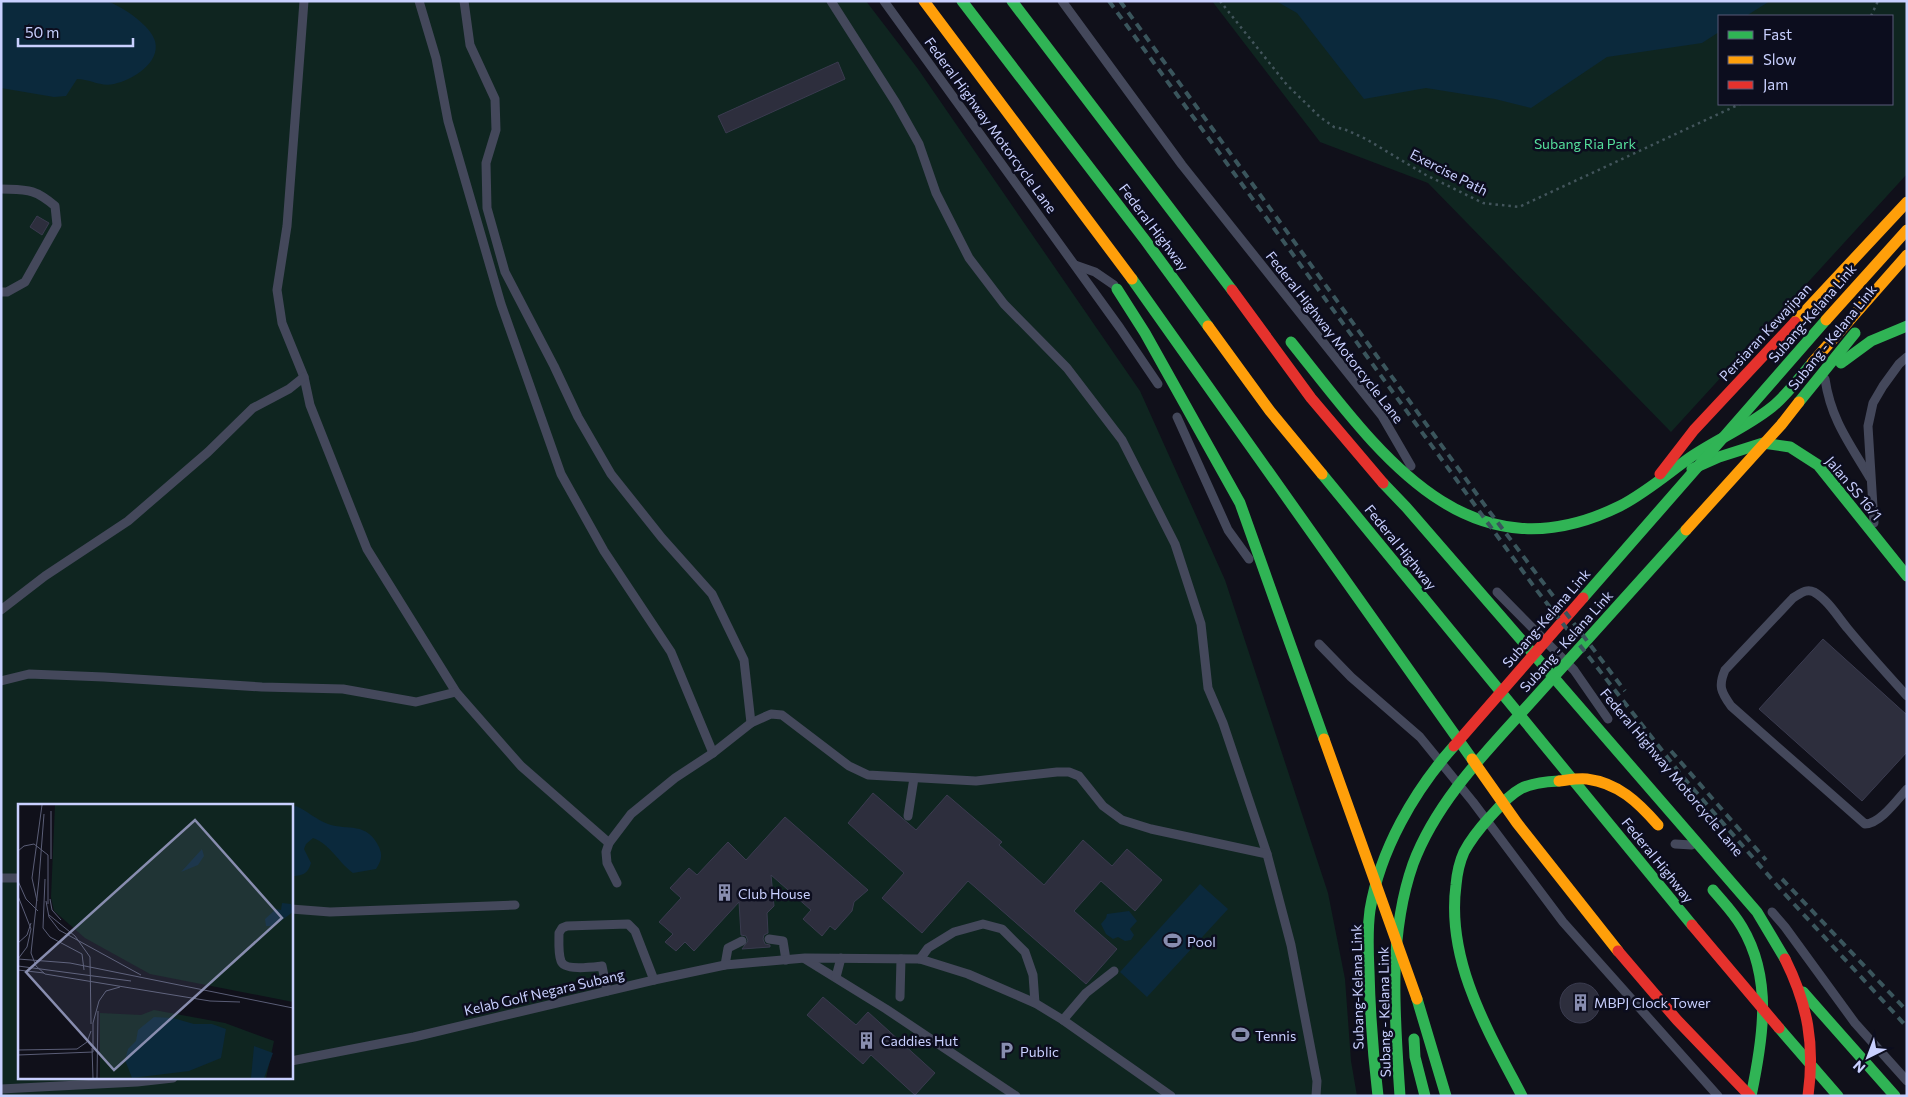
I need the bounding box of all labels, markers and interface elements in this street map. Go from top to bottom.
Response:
scale bar [18,15,132,47]
legend [1718,15,1893,105]
text: 50 m [25,23,59,41]
text: Fast [1763,25,1792,43]
street label: Federal Highway Motorcycle Lane [921,34,1061,216]
text: Slow [1763,50,1796,68]
text: Jam [1763,75,1788,93]
park label: Subang Ria Park [1534,135,1637,152]
street label: Exercise Path [1407,145,1491,199]
street label: Federal Highway [1116,180,1192,274]
street label: Federal Highway Motorcycle Lane [1263,248,1407,426]
street label: Subang-Kelana Link [1764,260,1860,366]
street label: Persiaran Kewajipan [1715,280,1815,384]
street label: Subang - Kelana Link [1784,280,1880,393]
street label: Jalan SS 16/1 [1822,452,1886,524]
street label: Federal Highway [1361,501,1441,593]
street label: Subang-Kelana Link [1498,565,1594,671]
street label: Subang - Kelana Link [1516,586,1616,695]
street label: Federal Highway Motorcycle Lane [1597,685,1747,859]
inset map [18,804,292,1080]
street label: Federal Highway [1619,814,1697,906]
building icon: Club House [714,883,734,903]
place label: Club House [738,885,810,902]
street label: Subang-Kelana Link [1347,924,1367,1050]
sports icon: Pool [1163,931,1183,951]
place label: Pool [1187,933,1216,950]
street label: Subang - Kelana Link [1374,946,1394,1078]
street label: Kelab Golf Negara Subang [462,965,626,1019]
building icon: MBPJ Clock Tower [1570,992,1590,1012]
place label: MBPJ Clock Tower [1594,994,1711,1011]
sports icon: Tennis [1231,1025,1251,1045]
place label: Tennis [1255,1027,1296,1044]
building icon: Caddies Hut [857,1030,877,1050]
place label: Caddies Hut [881,1032,958,1049]
north arrow [1843,1032,1893,1082]
parking icon: Public [996,1041,1016,1061]
place label: Public [1020,1043,1059,1060]
text: N [1849,1057,1869,1077]

